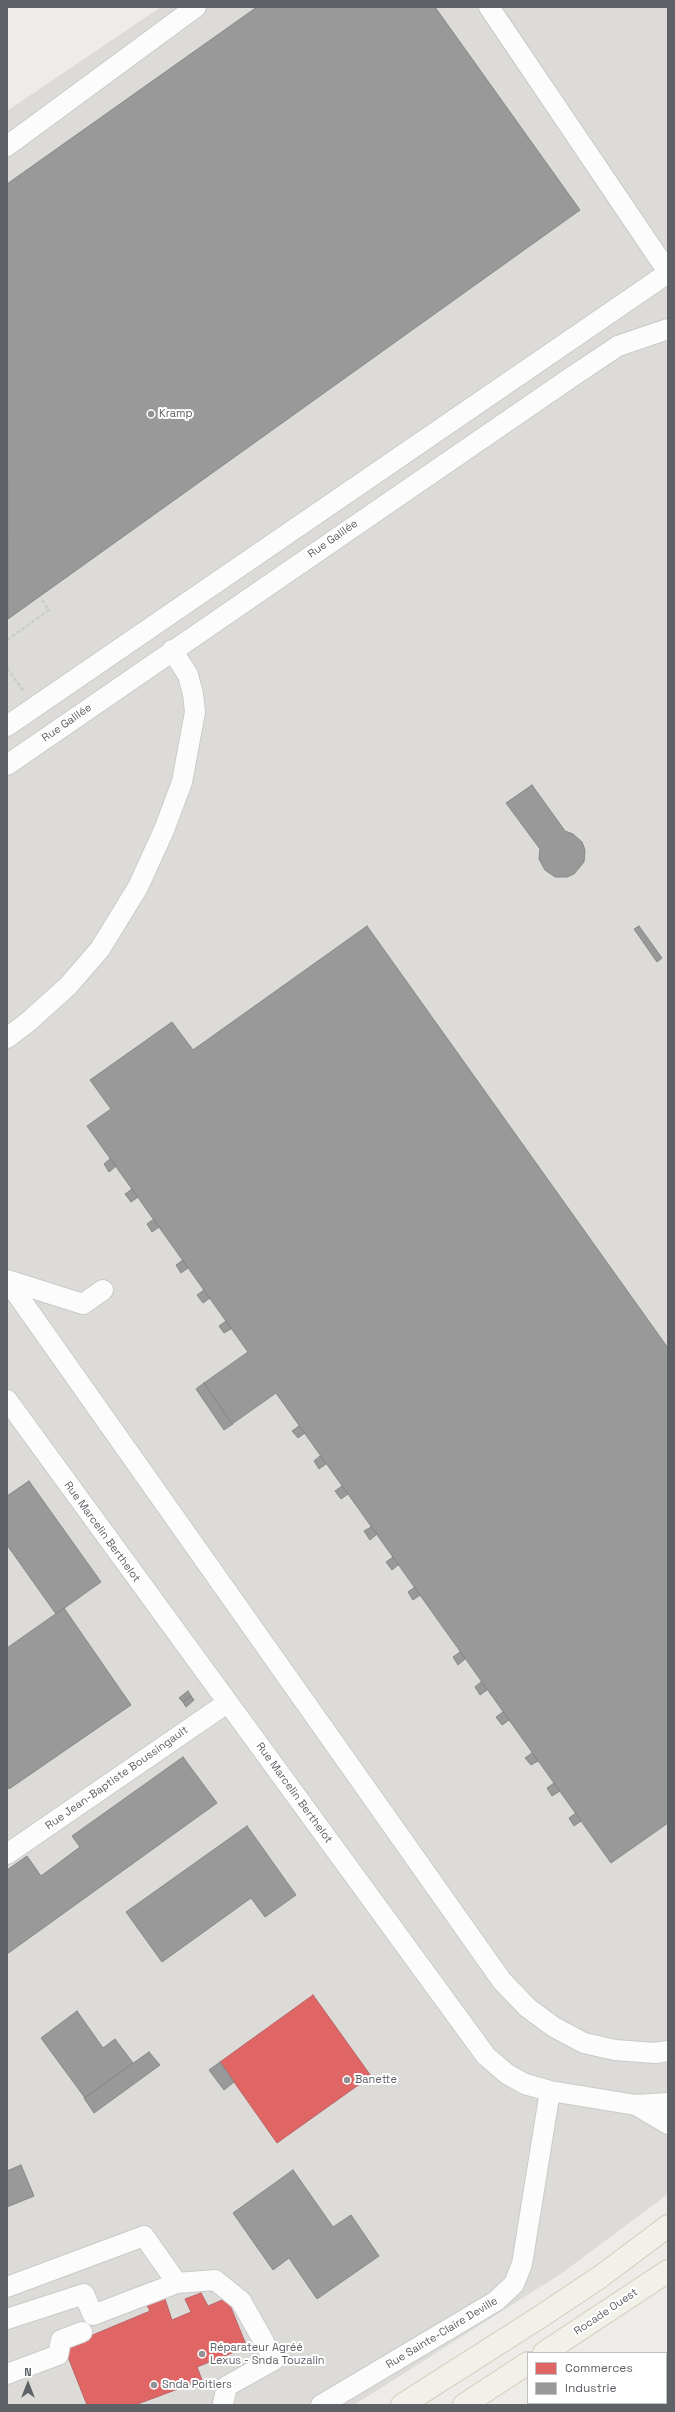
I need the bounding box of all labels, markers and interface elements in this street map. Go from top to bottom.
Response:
place label: Kramp [159,407,193,421]
marker: Kramp [146,409,156,419]
street label: Rue Galilée [306,517,360,561]
street label: Rue Galilée [40,701,94,745]
street label: Rue Marcelin Berthelot [61,1479,143,1585]
street label: Rue Jean-Baptiste Boussingault [43,1723,191,1833]
street label: Rue Marcelin Berthelot [253,1740,335,1846]
place label: Banette [355,2073,397,2087]
marker: Banette [342,2075,352,2085]
street label: Rocade Ouest [572,2286,640,2338]
street label: Rue Sainte-Claire Deville [384,2294,500,2372]
place label: Réparateur Agréé Lexus - Snda Touzalin [210,2341,325,2367]
marker: Réparateur Agréé Lexus - Snda Touzalin [197,2349,207,2359]
legend [527,2352,667,2404]
text: Commerces [565,2360,633,2376]
north arrow [8,2364,48,2404]
text: N [24,2365,32,2379]
place label: Snda Poitiers [162,2378,232,2392]
marker: Snda Poitiers [149,2380,159,2390]
text: Industrie [565,2380,617,2396]

